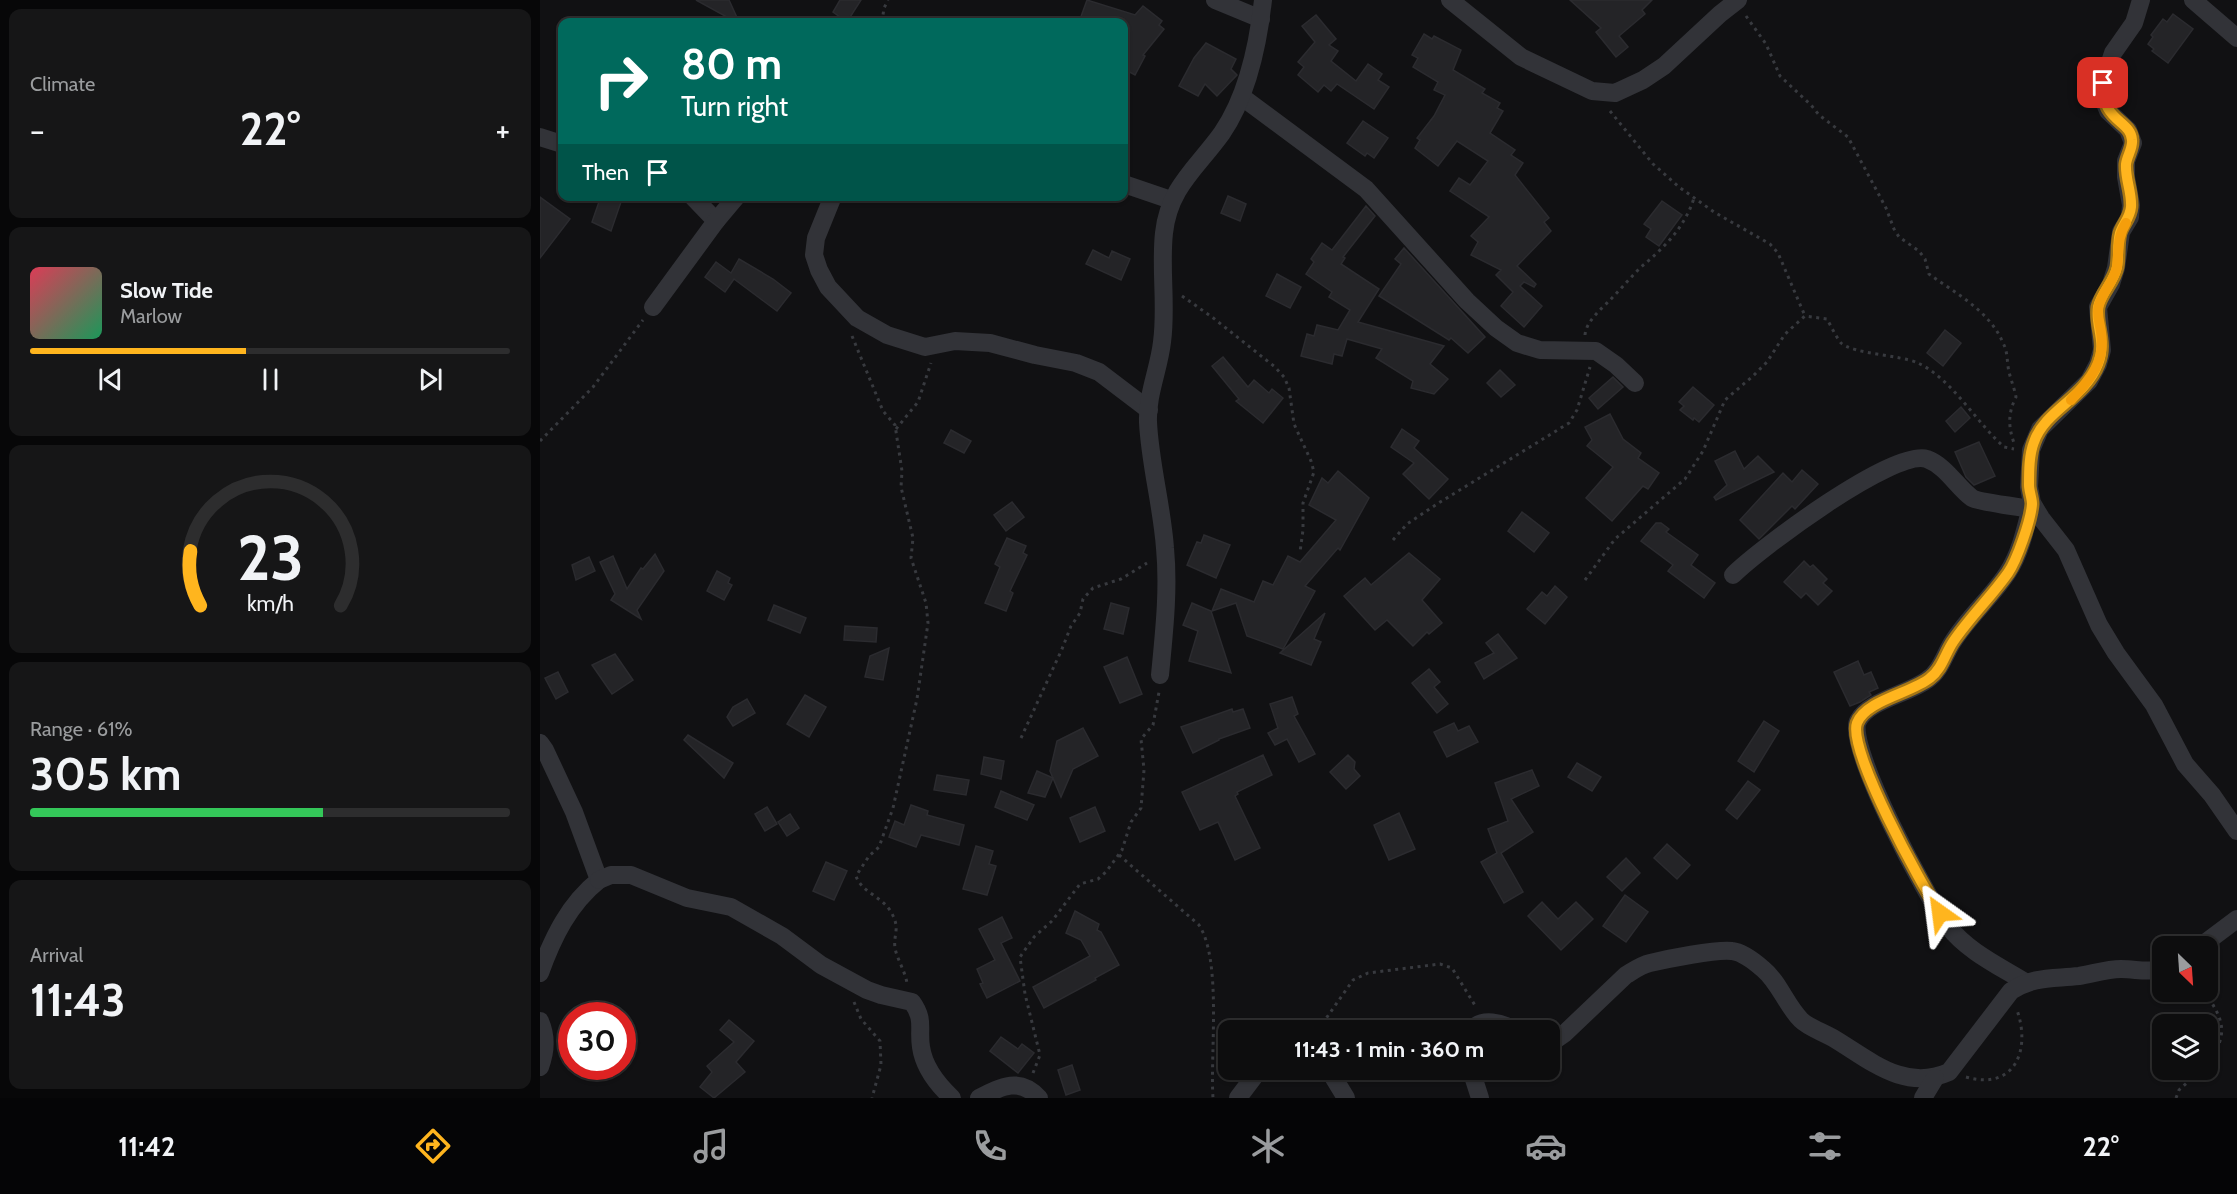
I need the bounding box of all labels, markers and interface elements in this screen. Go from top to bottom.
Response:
text: 80 m [681,38,782,90]
icon: right [582,42,660,120]
pin [2077,57,2128,108]
icon: arrive [2086,66,2119,99]
text: Climate [30,72,95,96]
text: Turn right [681,90,788,123]
text: 22° [240,102,300,156]
text: − [30,110,45,150]
text: + [495,110,510,150]
icon: arrive [641,156,674,189]
text: Then [582,159,629,186]
text: Slow Tide [120,277,213,304]
text: Marlow [120,304,182,328]
icon: previous [94,363,127,396]
icon: pause [254,363,287,396]
icon: next [414,363,447,396]
text: 23 [237,520,303,596]
text: km/h [247,590,293,616]
text: Range · 61% [30,717,132,741]
text: 305 km [30,747,181,801]
position arrow [1908,881,1972,945]
north arrow [2152,936,2218,1002]
map controls [2152,936,2218,1080]
text: Arrival [30,943,83,967]
text: 11:43 [30,973,125,1027]
speed limit sign: 30 [558,1002,636,1080]
button: layers [2152,1014,2218,1080]
text: 11:43 · 1 min · 360 m [1294,1036,1484,1063]
icon: directions [412,1125,454,1167]
icon: music [690,1125,732,1167]
icon: phone [969,1125,1011,1167]
icon: climate [1247,1125,1289,1167]
icon: car [1525,1125,1567,1167]
icon: filters [1804,1125,1846,1167]
text: 11:42 [118,1130,175,1163]
text: 22° [2082,1130,2119,1163]

